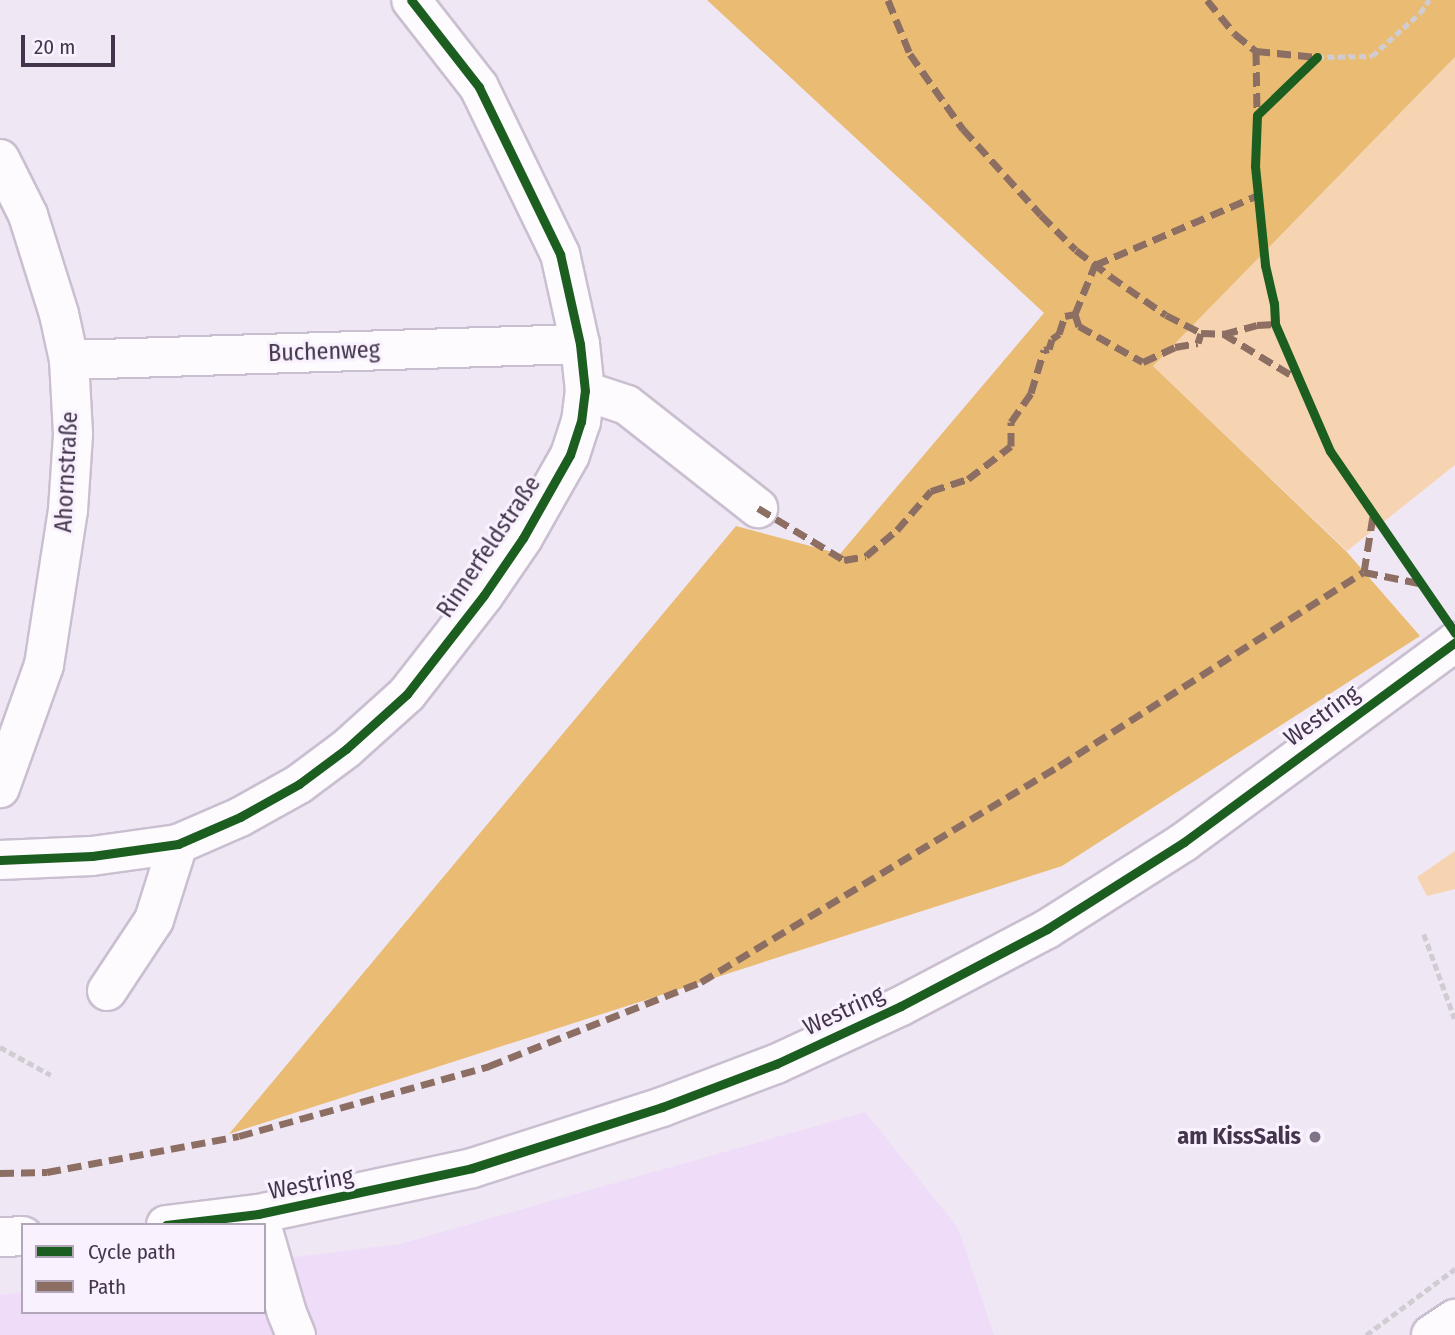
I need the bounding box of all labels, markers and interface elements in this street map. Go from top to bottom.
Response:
scale bar [24,21,119,65]
text: 20 m [34,34,75,60]
street label: Buchenweg [268,336,380,368]
street label: Ahornstraße [49,411,85,533]
street label: Rinnerfeldstraße [431,471,547,623]
street label: Westring [1279,679,1365,753]
street label: Westring [799,980,889,1042]
place label: am KissSalis [1177,1123,1301,1151]
marker: am KissSalis [1307,1129,1323,1145]
street label: Westring [266,1162,356,1206]
legend [21,1223,266,1314]
text: Cycle path [88,1239,176,1265]
text: Path [88,1274,126,1300]

